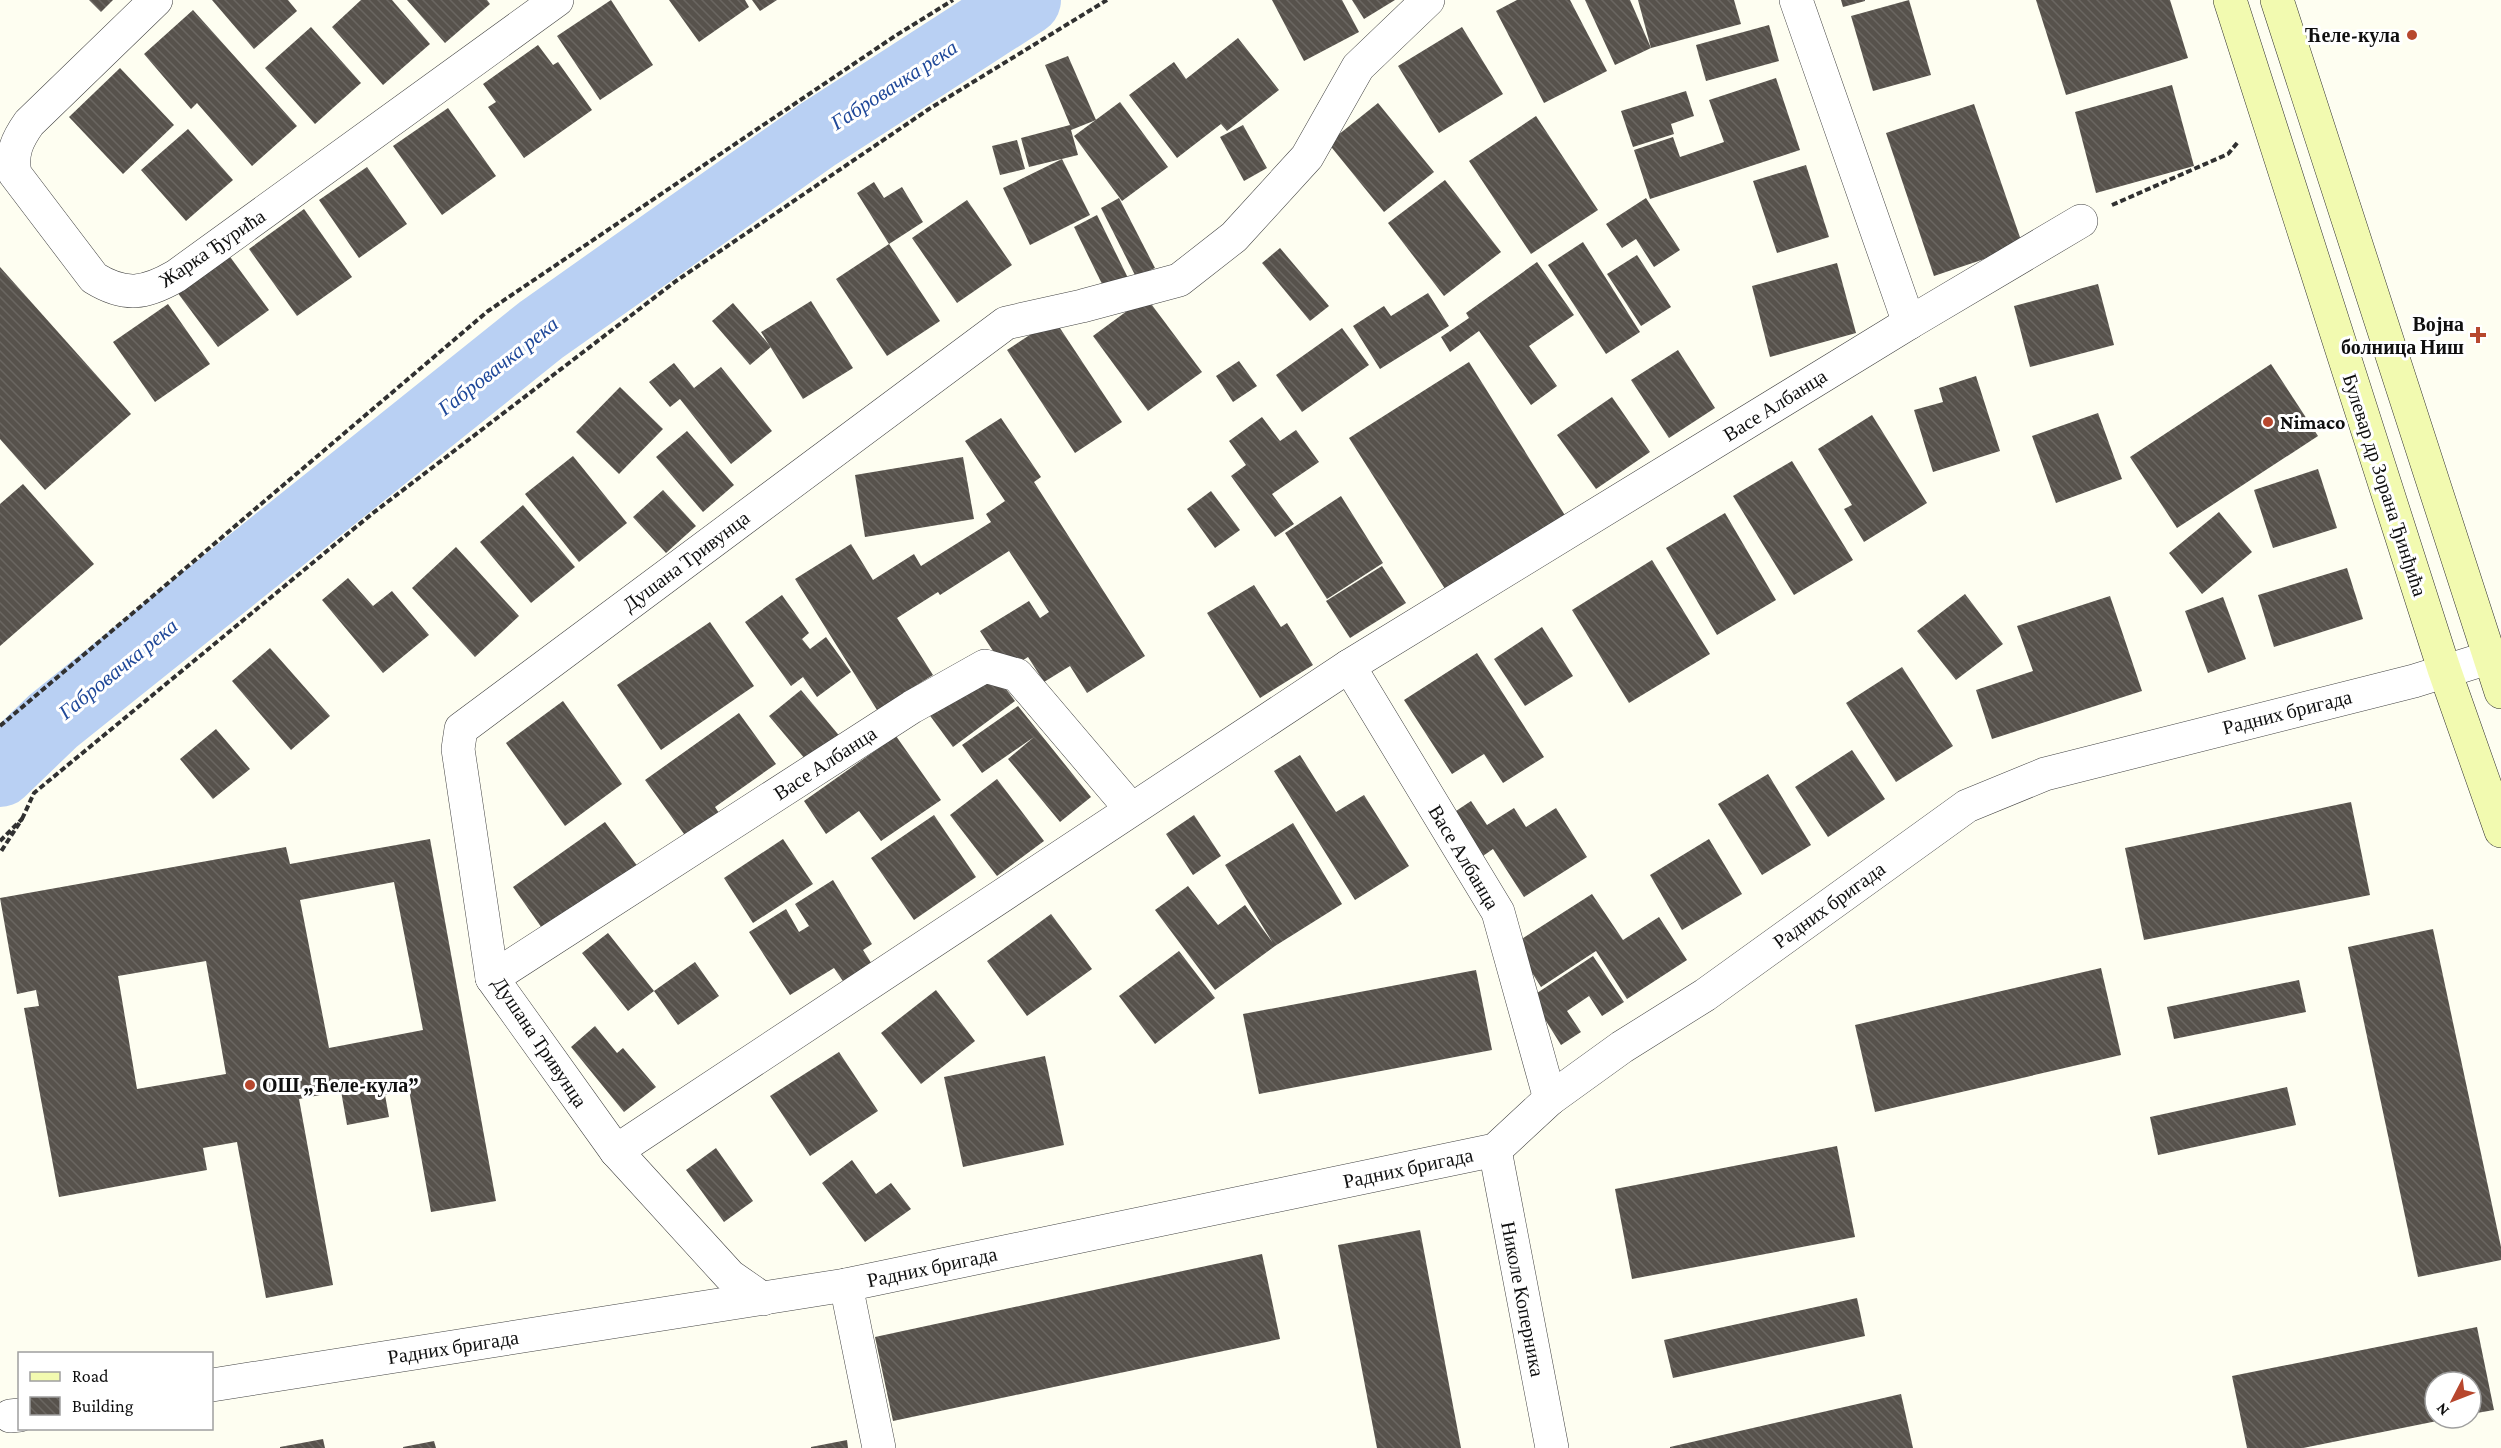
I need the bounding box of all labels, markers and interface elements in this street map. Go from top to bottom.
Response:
place label: Ћеле-кула [2304,24,2400,47]
marker: Ћеле-кула [2405,28,2419,42]
water label: Габровачка река [825,35,962,135]
street label: Жарка Ђурића [155,204,270,292]
water label: Габровачка река [432,312,563,421]
place label: Војна болница Ниш [2341,313,2464,358]
marker: Војна болница Ниш [2469,326,2487,344]
street label: Васе Албанца [1719,364,1831,446]
street label: Булевар др Зорана Ђинђића [2338,371,2431,599]
place label: Nimaco [2280,411,2345,433]
marker: Nimaco [2261,415,2275,429]
street label: Душана Тривунца [619,506,754,616]
water label: Габровачка река [53,614,182,725]
street label: Радних бригада [2220,685,2354,740]
street label: Васе Албанца [770,722,881,805]
street label: Васе Албанца [1423,801,1504,914]
street label: Радних бригада [1769,857,1890,954]
street label: Душана Тривунца [487,973,592,1112]
place label: ОШ „Ћеле-кула” [262,1074,419,1097]
marker: ОШ „Ћеле-кула” [243,1078,257,1092]
street label: Радних бригада [1341,1143,1475,1193]
street label: Николе Коперника [1496,1219,1549,1379]
street label: Радних бригада [865,1242,999,1292]
street label: Радних бригада [386,1326,520,1369]
legend [18,1352,213,1430]
text: Road [72,1366,109,1386]
north arrow [2423,1370,2483,1430]
text: Building [72,1396,134,1416]
text: N [2432,1400,2452,1419]

